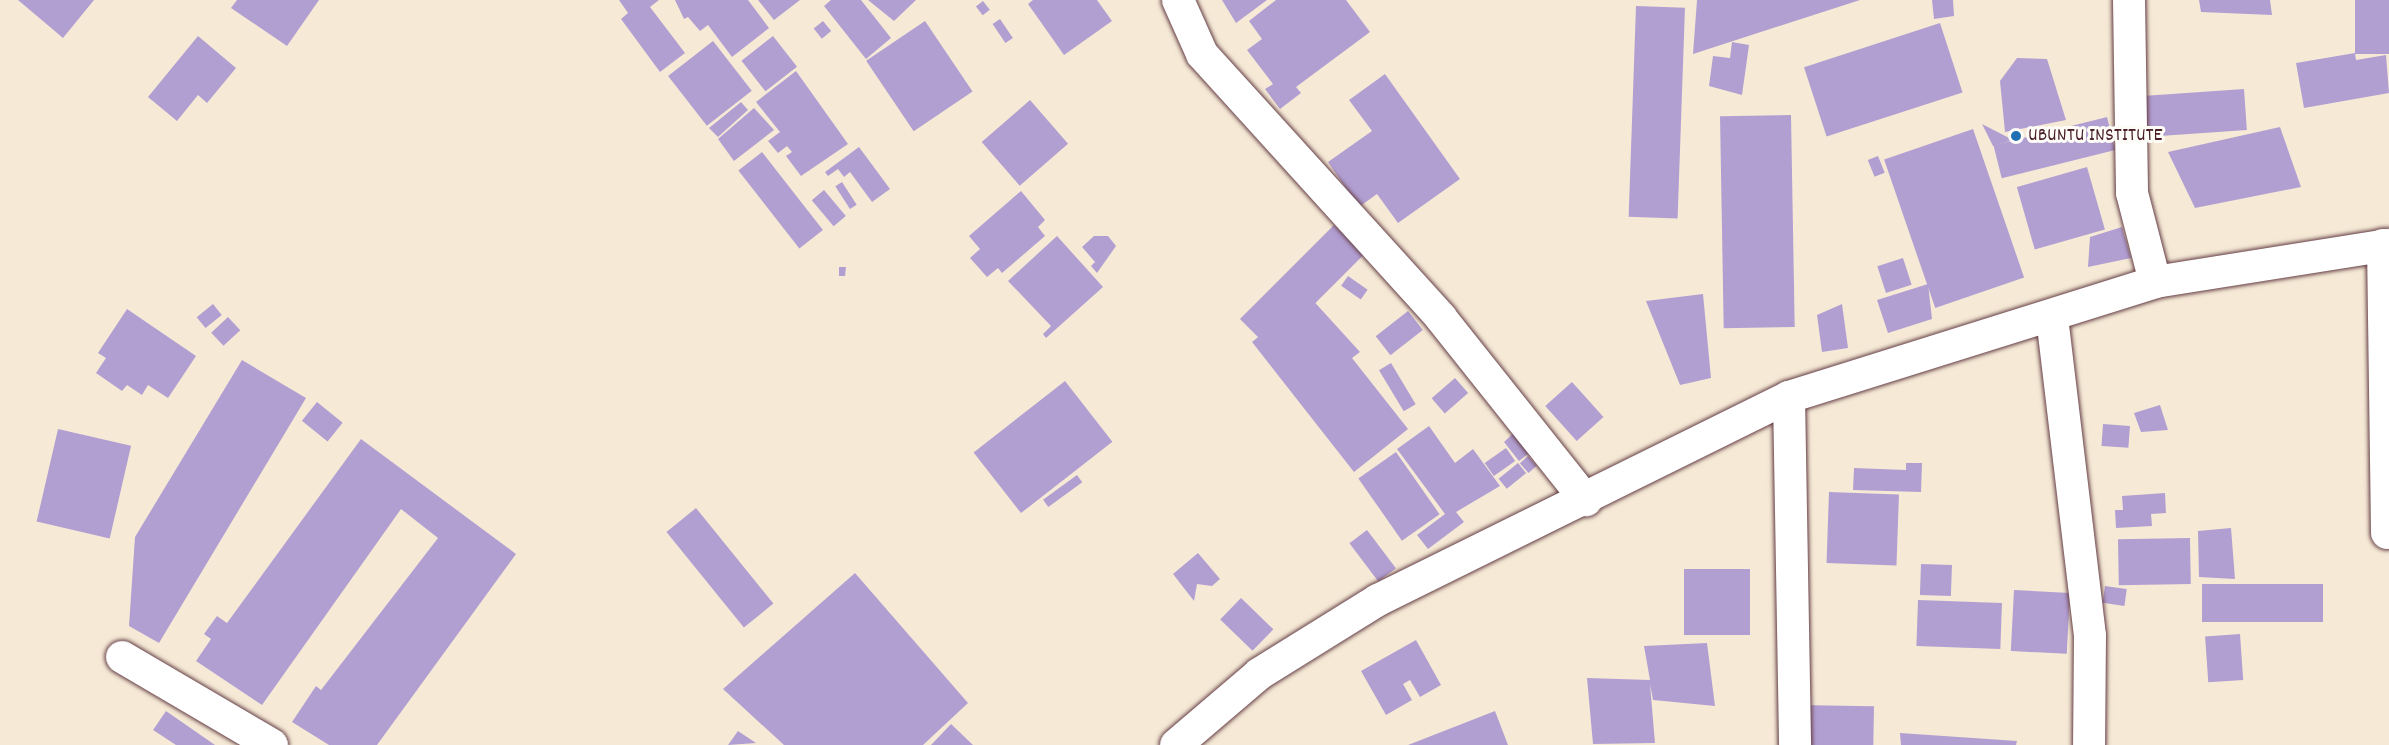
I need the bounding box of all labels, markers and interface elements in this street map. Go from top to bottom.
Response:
place label: UBUNTU INSTITUTE [2028,124,2163,148]
marker: UBUNTU INSTITUTE [2009,129,2023,143]

